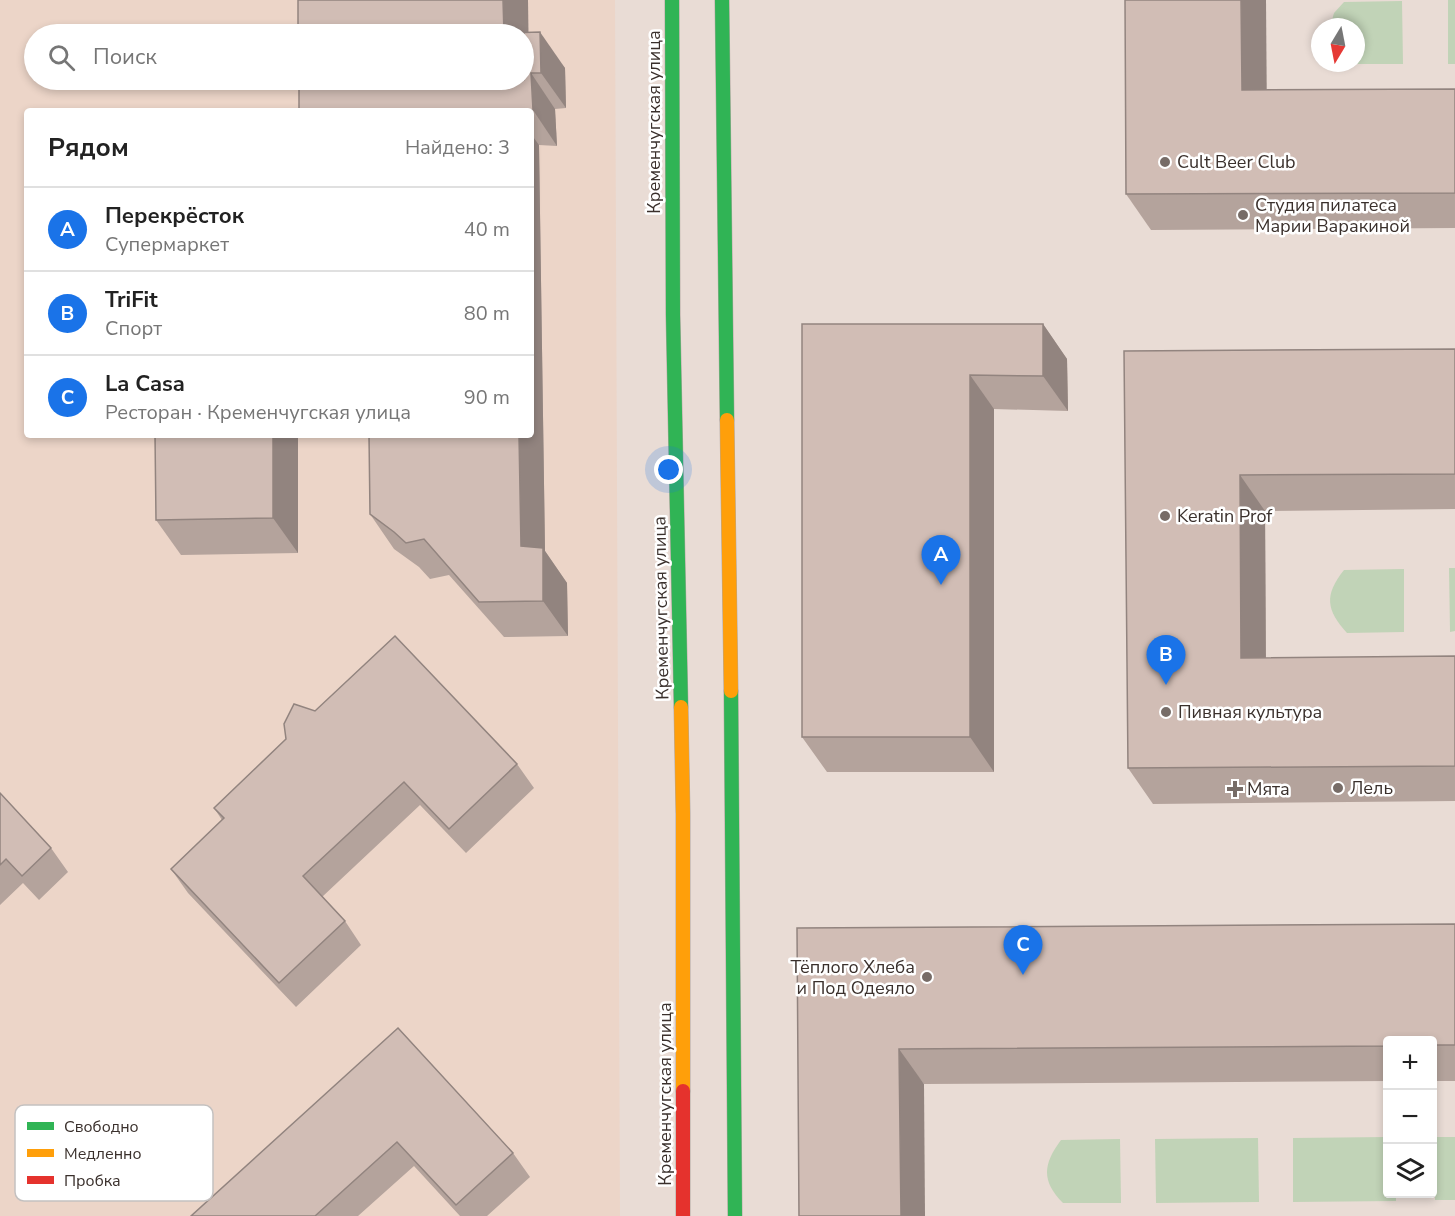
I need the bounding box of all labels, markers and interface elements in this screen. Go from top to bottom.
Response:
north arrow [1311,18,1365,72]
search box [24,24,534,90]
street label: Кременчугская улица [642,30,666,214]
icon: search [45,41,78,74]
text: Поиск [93,42,157,72]
text: Рядом [48,130,129,165]
text: Найдено: 3 [405,134,510,161]
place label: Cult Beer Club [1177,150,1296,174]
marker: Cult Beer Club [1158,155,1172,169]
place label: Студия пилатеса Марии Варакиной [1255,193,1410,238]
text: Перекрёсток [105,201,244,231]
marker: Студия пилатеса Марии Варакиной [1236,208,1250,222]
text: A [60,216,75,243]
text: 40 m [464,216,510,243]
text: Супермаркет [105,231,229,258]
text: TriFit [105,285,158,315]
text: B [61,300,74,327]
text: 80 m [464,300,510,327]
text: Спорт [105,315,162,342]
text: La Casa [105,369,185,399]
text: C [61,384,74,411]
text: 90 m [464,384,510,411]
text: Ресторан · Кременчугская улица [105,399,411,426]
your location [654,455,683,484]
place label: Keratin Prof [1177,504,1273,528]
marker: Keratin Prof [1158,509,1172,523]
street label: Кременчугская улица [647,516,675,700]
pin: A [922,536,960,585]
pin: B [1146,636,1186,685]
place label: Пивная культура [1178,700,1322,724]
marker: Пивная культура [1159,705,1173,719]
place label: Лель [1350,776,1393,800]
place label: Мята [1247,777,1290,801]
marker: Лель [1331,781,1345,795]
marker: Мята [1228,782,1242,796]
pin: C [1004,926,1042,975]
place label: Тёплого Хлеба и Под Одеяло [790,955,915,1000]
marker: Тёплого Хлеба и Под Одеяло [920,970,934,984]
street label: Кременчугская улица [653,1002,677,1186]
map controls [1383,1036,1437,1198]
button: + [1383,1036,1437,1090]
button: − [1383,1090,1437,1144]
legend [15,1105,213,1201]
text: Свободно [64,1116,139,1138]
text: Медленно [64,1143,142,1165]
button: layers [1383,1144,1437,1198]
text: Пробка [64,1170,121,1192]

